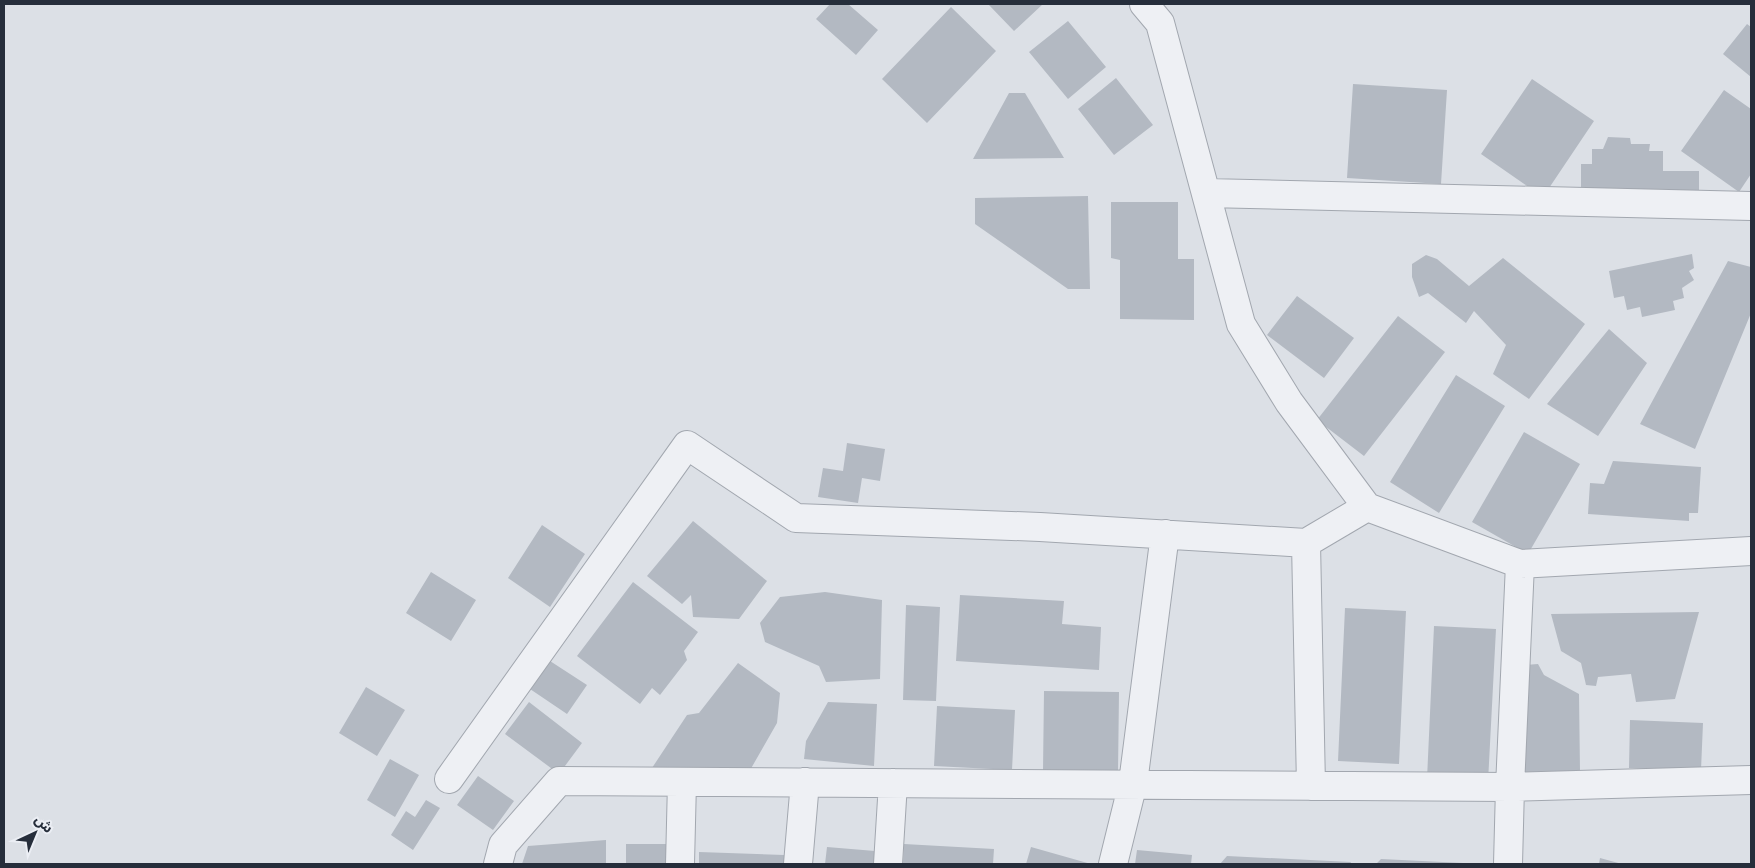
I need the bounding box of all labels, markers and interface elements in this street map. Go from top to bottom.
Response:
north arrow [10,808,60,858]
text: ش [32,811,56,836]

